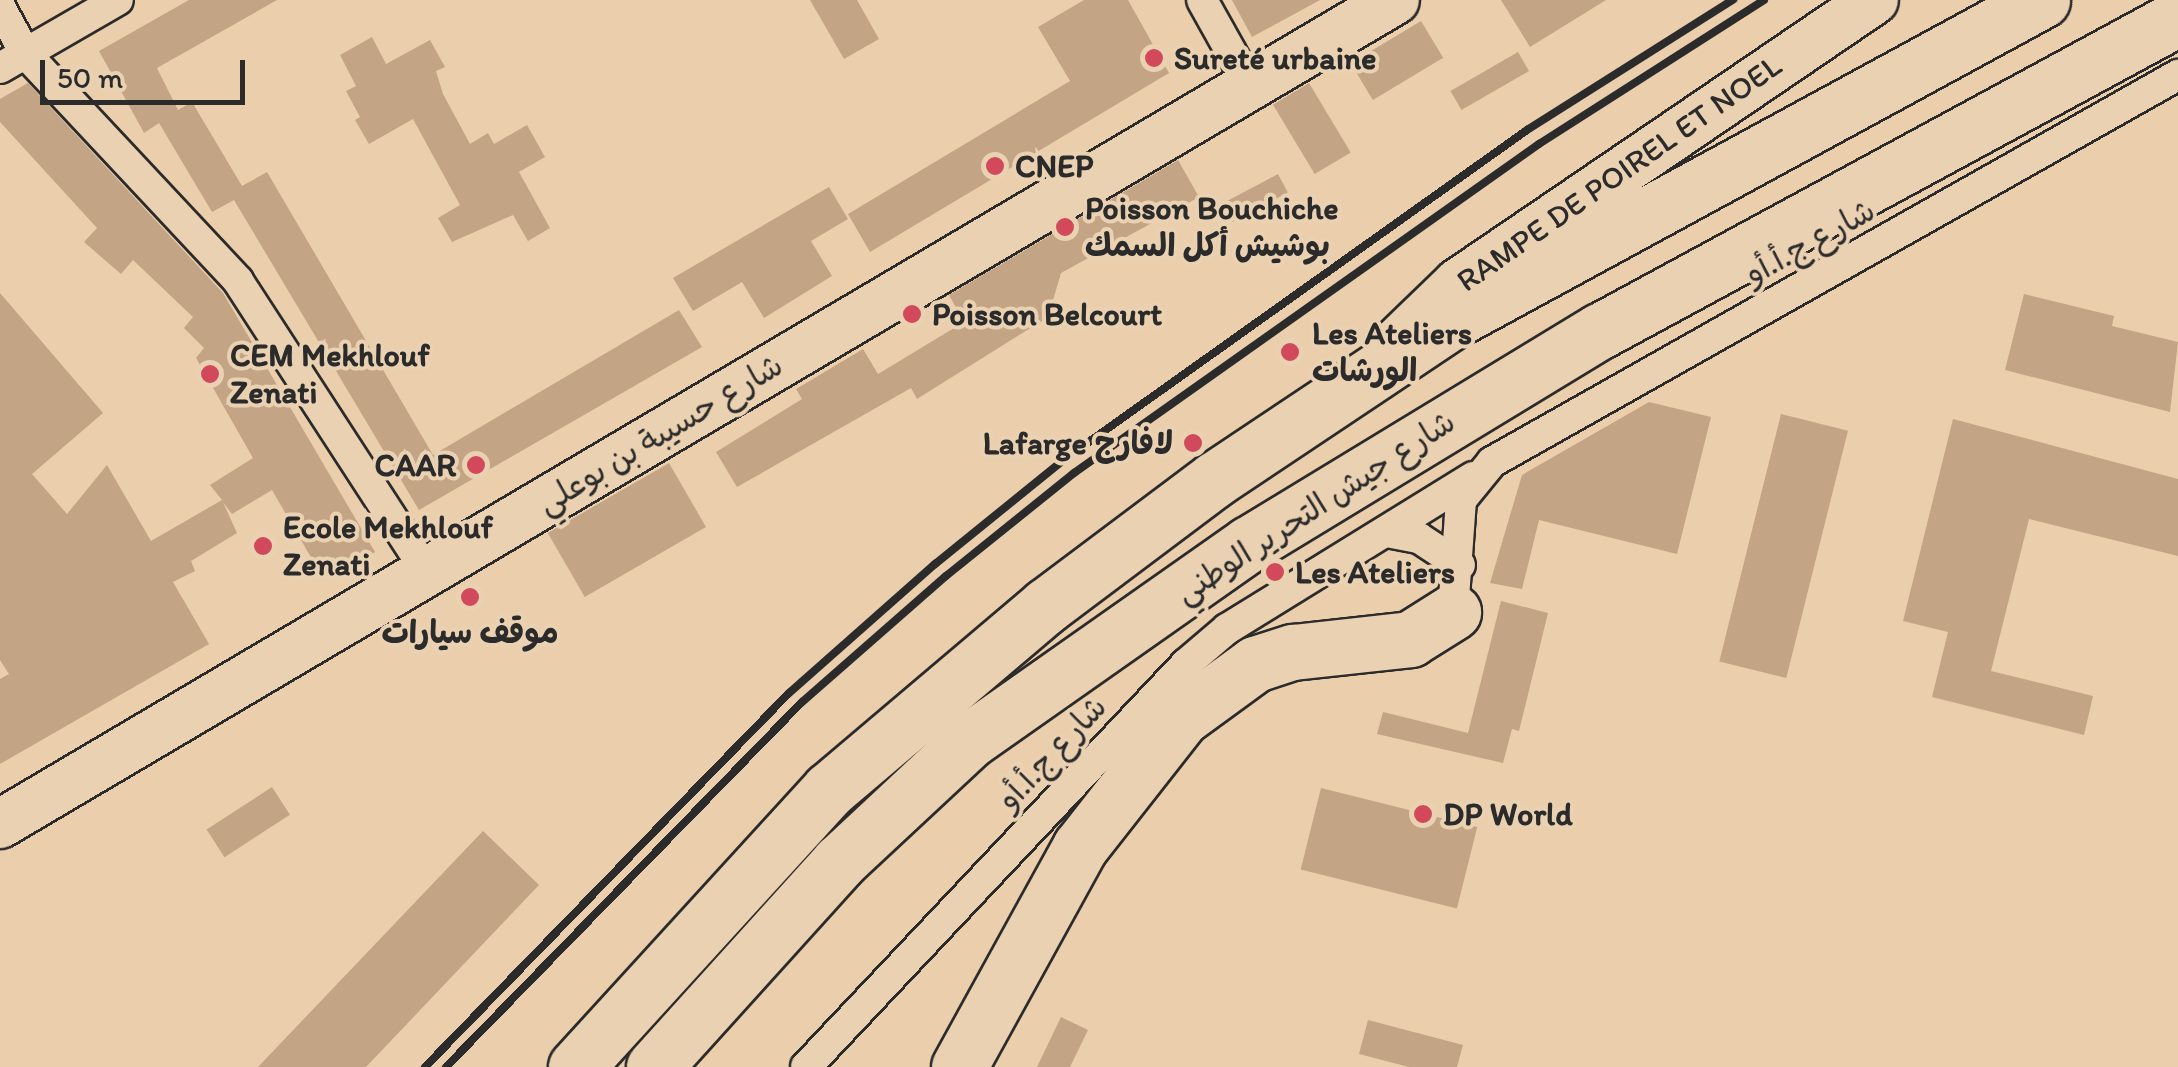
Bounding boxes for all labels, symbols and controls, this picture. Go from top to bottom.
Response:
place label: Sureté urbaine [1174,39,1376,77]
scale bar [45,40,250,102]
street label: RAMPE DE POIREL ET NOEL [1449,46,1789,300]
marker: Sureté urbaine [1143,47,1165,69]
text: 50 m [57,59,123,96]
place label: CNEP [1015,147,1094,185]
marker: CNEP [984,155,1006,177]
place label: Poisson Bouchiche بوشيش أكل السمك [1085,190,1338,265]
street label: شارع ج.أ.أو [1738,191,1882,293]
marker: Poisson Bouchiche بوشيش أكل السمك [1054,216,1076,238]
place label: Poisson Belcourt [932,295,1162,333]
marker: Poisson Belcourt [901,303,923,325]
place label: Les Ateliers الورشات [1312,315,1472,390]
place label: CEM Mekhlouf Zenati [230,337,430,412]
marker: Les Ateliers الورشات [1277,339,1303,365]
street label: شارع حسيبة بن بوعلي [530,346,790,522]
marker: CEM Mekhlouf Zenati [199,363,221,385]
street label: شارع جيش التحرير الوطني [1168,402,1462,612]
place label: Lafarge لافارج [983,424,1173,462]
marker: Lafarge لافارج [1182,432,1204,454]
place label: CAAR [375,446,456,484]
marker: CAAR [465,454,487,476]
place label: Ecole Mekhlouf Zenati [283,509,492,584]
marker: Ecole Mekhlouf Zenati [252,535,274,557]
place label: Les Ateliers [1295,553,1455,591]
marker: Les Ateliers [1264,561,1286,583]
marker: موقف سيارات [459,586,481,608]
place label: موقف سيارات [381,613,559,651]
street label: شارع ج.أ.أو [989,688,1115,818]
place label: DP World [1443,795,1571,833]
marker: DP World [1412,803,1434,825]

